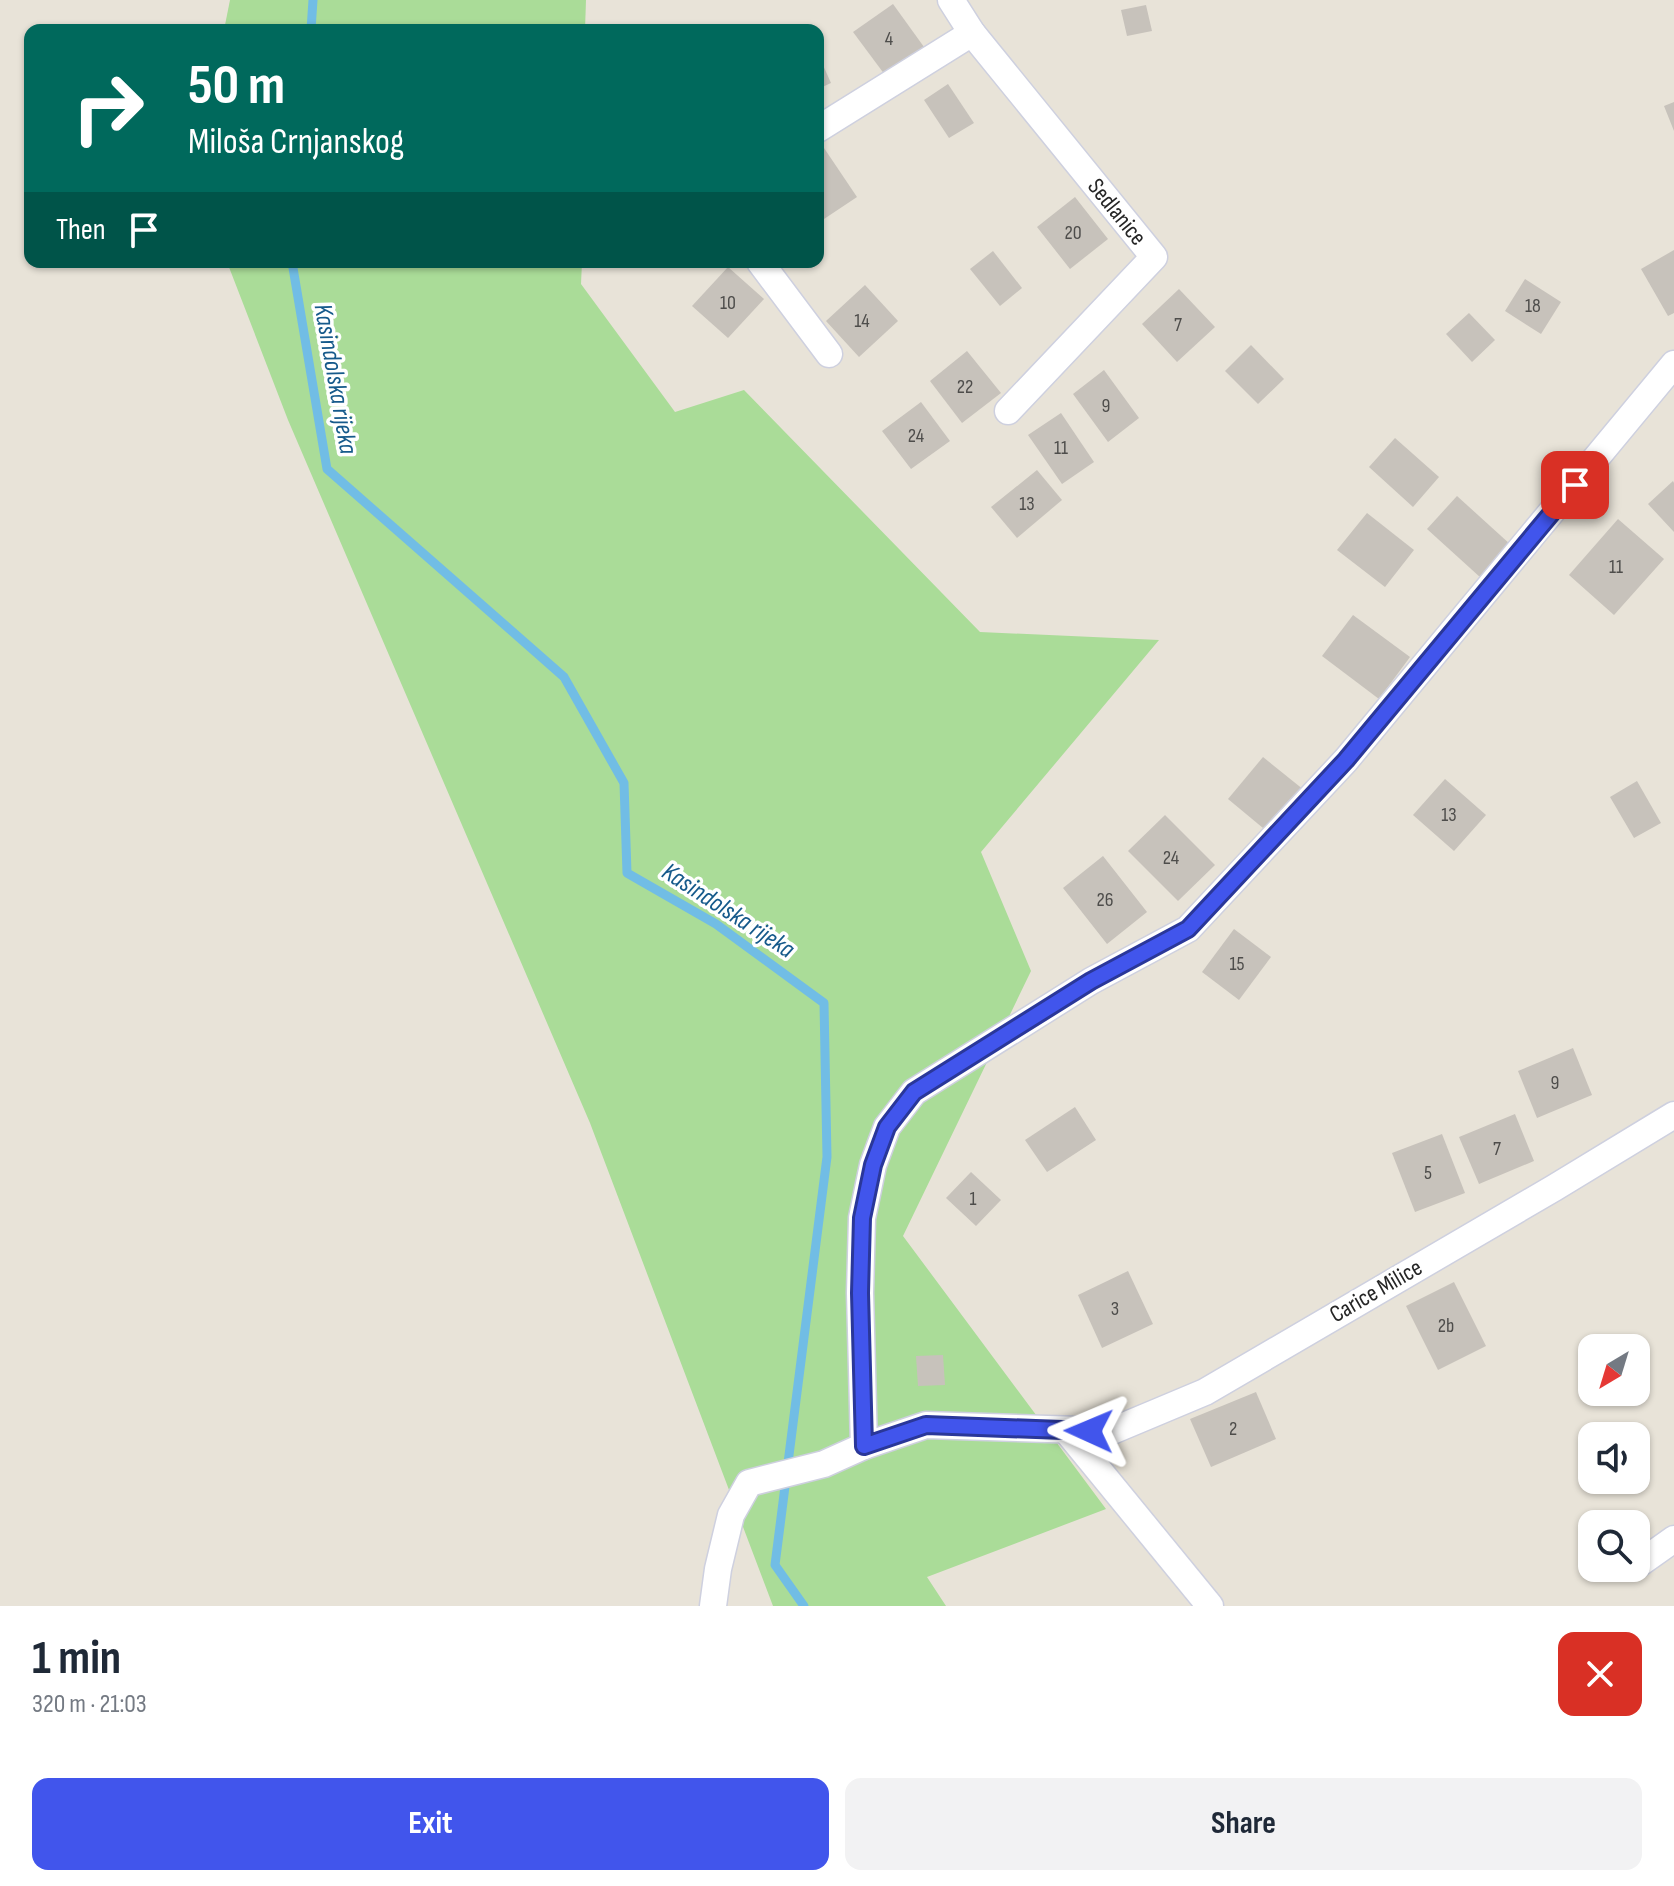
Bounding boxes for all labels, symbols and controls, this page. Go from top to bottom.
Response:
house number: 4 [885,27,893,51]
text: 50 m [188,53,285,120]
icon: right [56,56,160,160]
text: Miloša Crnjanskog [188,121,404,164]
street label: Sedlanice [1081,173,1153,251]
icon: arrive [122,208,166,252]
text: Then [56,212,106,248]
house number: 20 [1064,221,1082,245]
house number: 10 [720,291,736,315]
house number: 18 [1525,294,1541,318]
water label: Kasindolska rijeka [307,302,364,457]
house number: 14 [854,309,870,333]
house number: 7 [1174,313,1182,337]
house number: 22 [957,375,973,399]
house number: 9 [1102,394,1110,418]
house number: 24 [908,424,924,448]
house number: 11 [1054,436,1068,460]
pin [1541,451,1609,519]
icon: arrive [1553,463,1597,507]
house number: 13 [1019,492,1035,516]
house number: 11 [1609,555,1623,579]
house number: 13 [1441,803,1457,827]
house number: 24 [1163,846,1179,870]
water label: Kasindolska rijeka [656,857,800,966]
house number: 26 [1097,888,1114,912]
house number: 15 [1229,952,1245,976]
house number: 9 [1551,1071,1559,1095]
house number: 7 [1493,1137,1501,1161]
house number: 5 [1424,1161,1432,1185]
house number: 1 [970,1187,977,1211]
street label: Carice Milice [1325,1253,1427,1329]
house number: 3 [1111,1297,1119,1321]
house number: 2b [1438,1314,1454,1338]
north arrow [1578,1334,1650,1406]
map controls [1578,1334,1650,1582]
position arrow [1047,1389,1131,1473]
house number: 2 [1229,1417,1237,1441]
button: sound [1578,1422,1650,1494]
button: search [1578,1510,1650,1582]
text: 1 min [32,1630,121,1687]
button: close [1558,1632,1642,1716]
text: 320 m · 21:03 [32,1689,147,1720]
button: Exit [32,1778,829,1870]
button: Share [845,1778,1642,1870]

